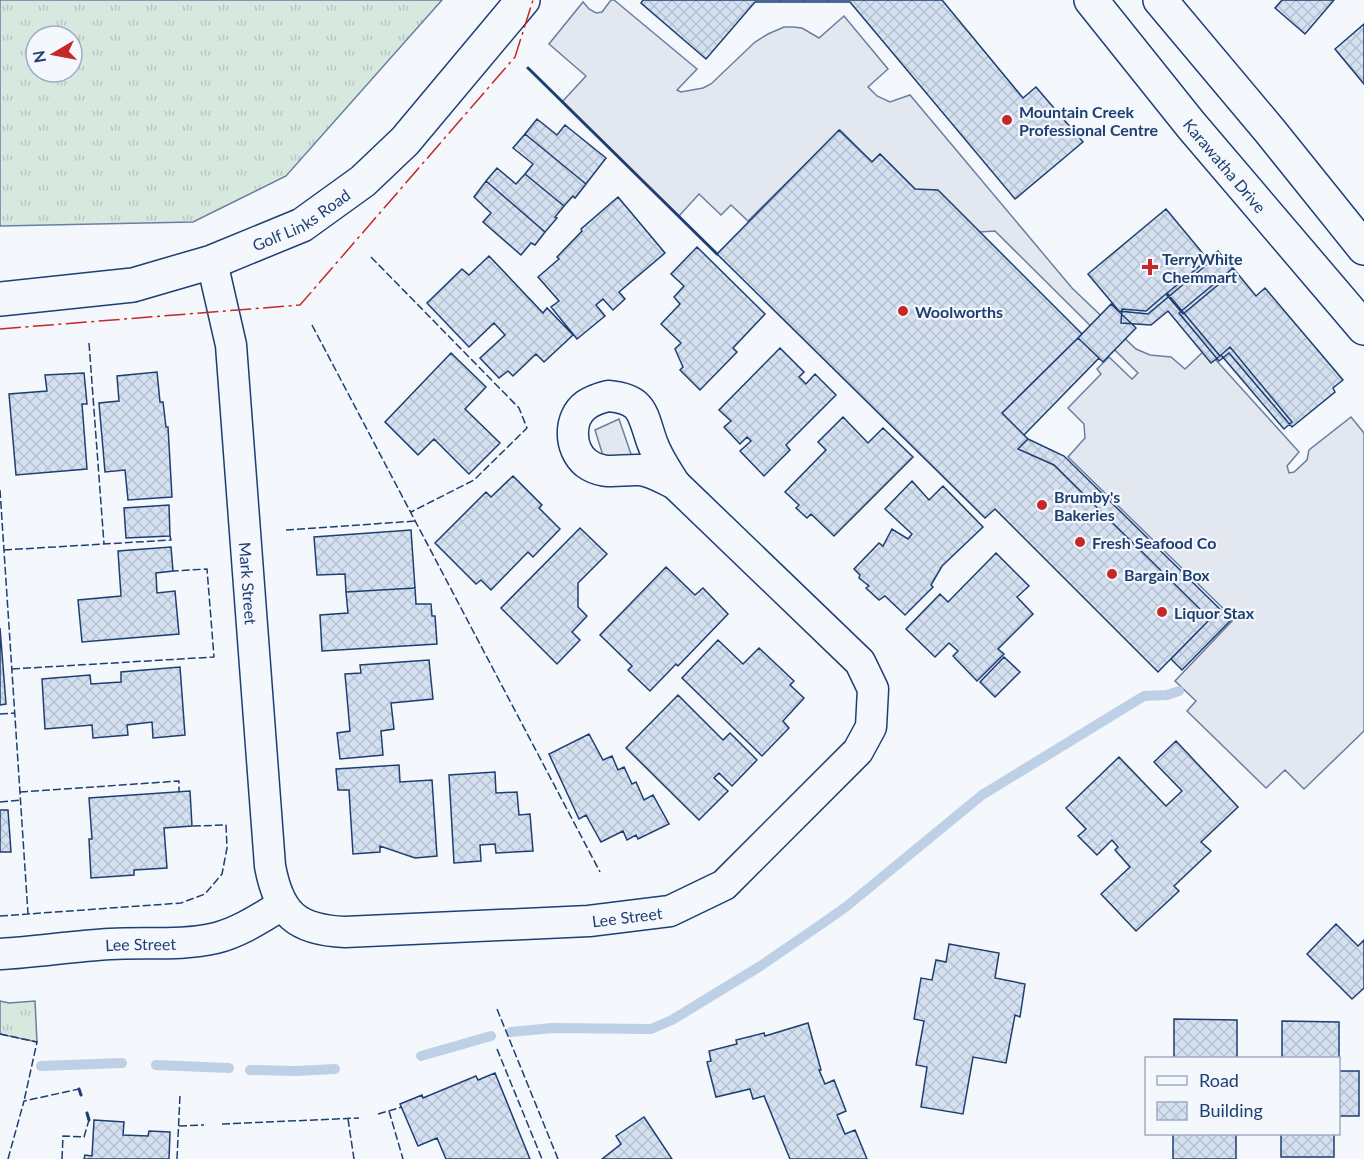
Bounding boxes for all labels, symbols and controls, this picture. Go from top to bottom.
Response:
north arrow [24,24,84,84]
text: N [28,49,49,64]
place label: Mountain Creek Professional Centre [1019,102,1158,139]
marker: Mountain Creek Professional Centre [1000,113,1014,127]
street label: Karawatha Drive [1180,115,1271,216]
street label: Golf Links Road [249,184,353,254]
place label: TerryWhite Chemmart [1162,249,1243,286]
marker: TerryWhite Chemmart [1143,260,1157,274]
place label: Woolworths [915,302,1003,321]
marker: Woolworths [896,304,910,318]
place label: Brumby's Bakeries [1054,487,1120,524]
marker: Brumby's Bakeries [1035,498,1049,512]
place label: Fresh Seafood Co [1092,533,1216,552]
marker: Fresh Seafood Co [1073,535,1087,549]
street label: Mark Street [236,541,261,625]
place label: Bargain Box [1124,565,1210,584]
marker: Bargain Box [1105,567,1119,581]
place label: Liquor Stax [1174,603,1255,622]
marker: Liquor Stax [1155,605,1169,619]
street label: Lee Street [591,903,664,930]
street label: Lee Street [105,933,177,954]
legend [1145,1057,1340,1135]
text: Road [1199,1069,1239,1091]
text: Building [1199,1099,1263,1121]

